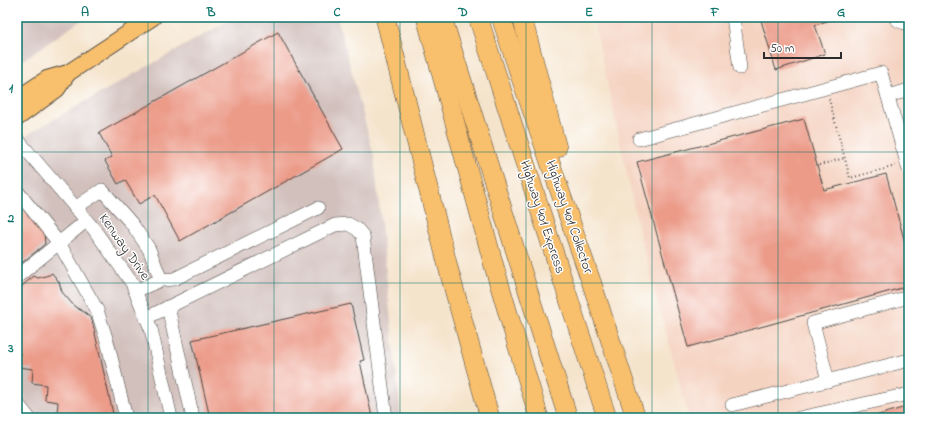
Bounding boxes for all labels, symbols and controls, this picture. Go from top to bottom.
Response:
text: A [81,3,89,22]
text: B [206,3,216,22]
text: C [333,3,341,22]
text: D [457,3,468,22]
text: E [585,3,593,22]
text: F [710,3,720,22]
text: G [837,3,845,22]
scale bar [764,34,841,60]
text: 50 m [770,40,794,58]
text: 1 [9,79,14,98]
street label: Highway 401 Collector [539,157,598,278]
street label: Highway 401 Express [513,158,570,277]
text: 2 [7,209,15,228]
street label: Kenway Drive [92,209,155,286]
text: 3 [7,339,14,358]

